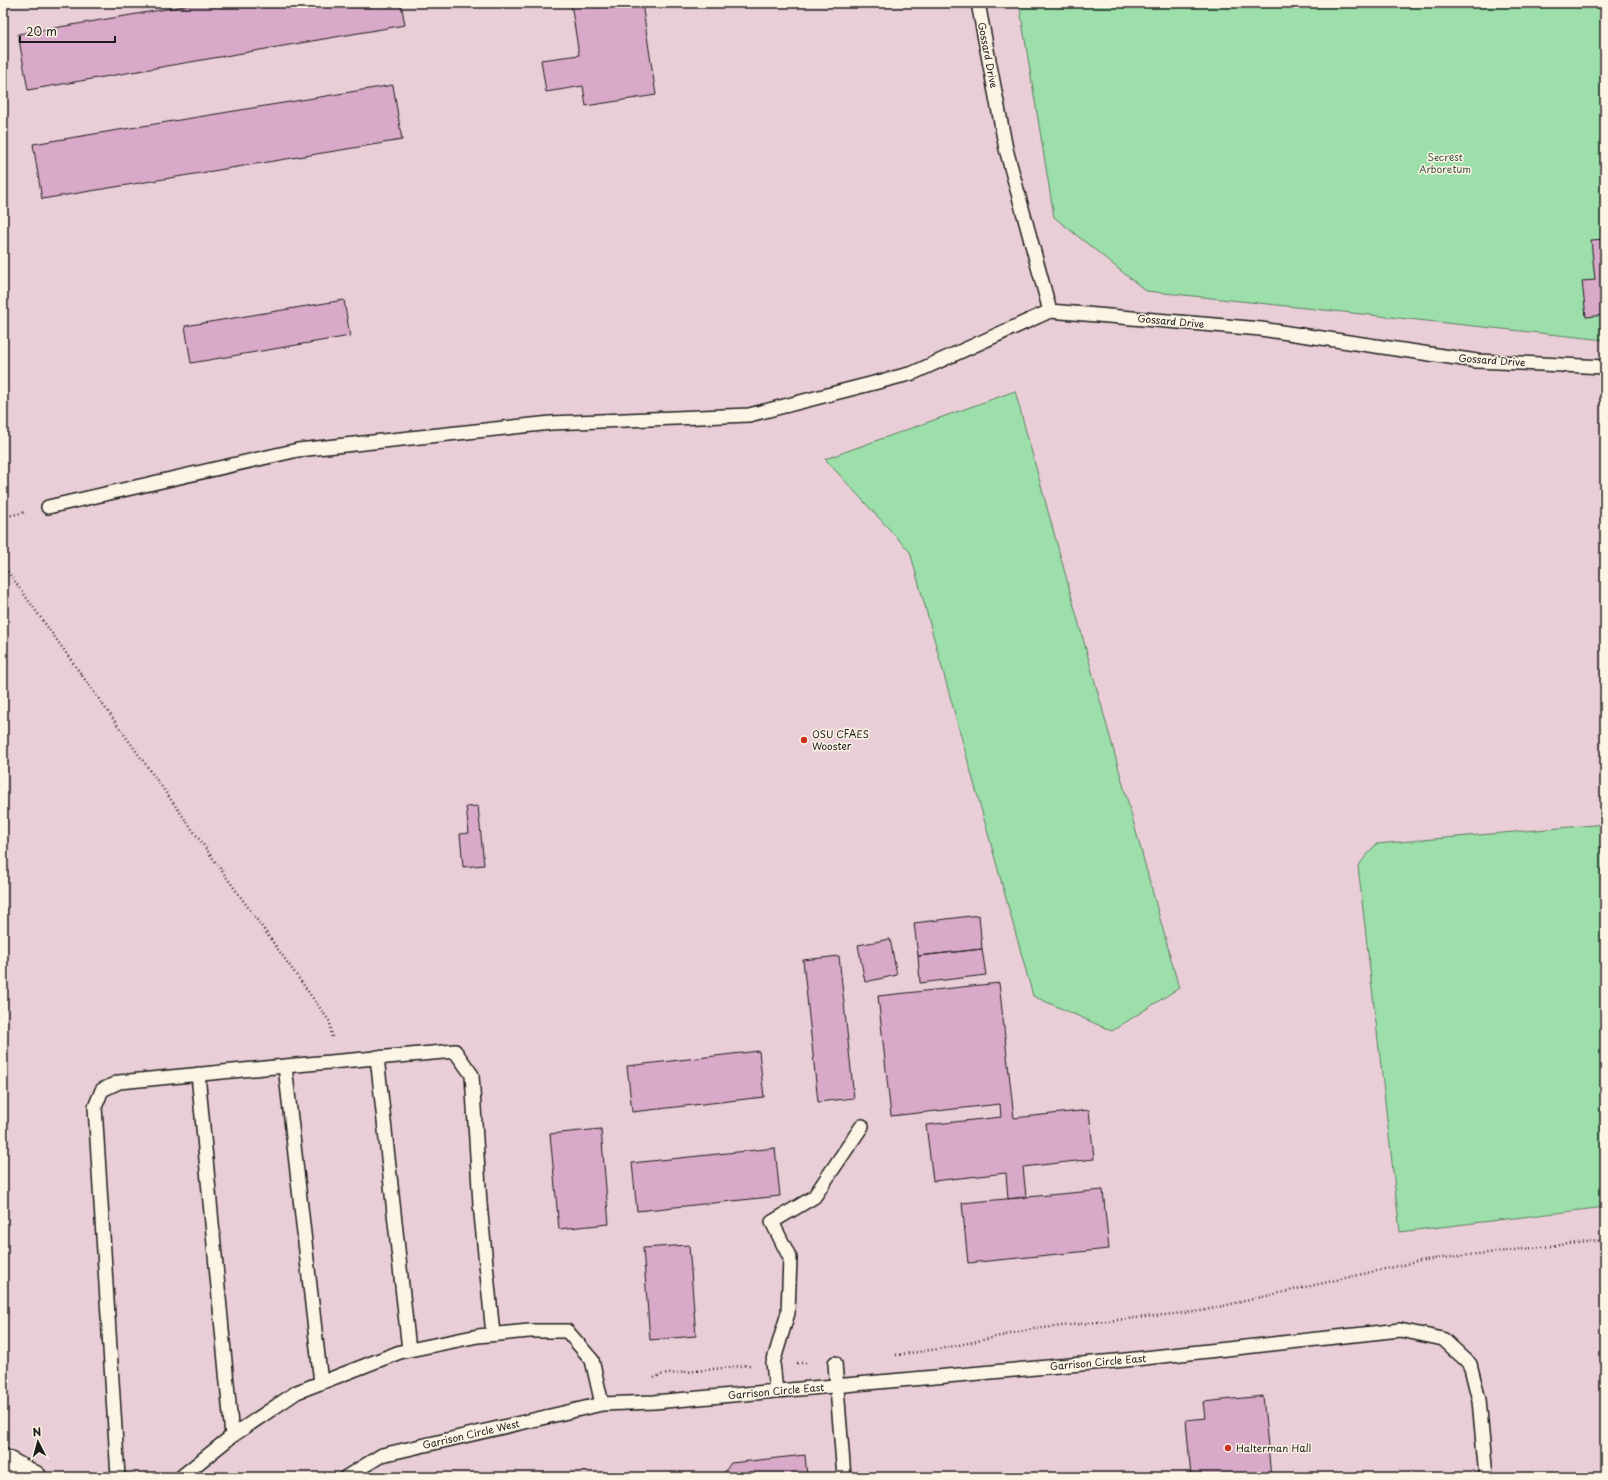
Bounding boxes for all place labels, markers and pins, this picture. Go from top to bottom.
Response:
place label: OSU CFAES Wooster [812,726,869,753]
marker: OSU CFAES Wooster [799,735,809,745]
place label: Halterman Hall [1236,1440,1312,1455]
marker: Halterman Hall [1223,1443,1233,1453]

